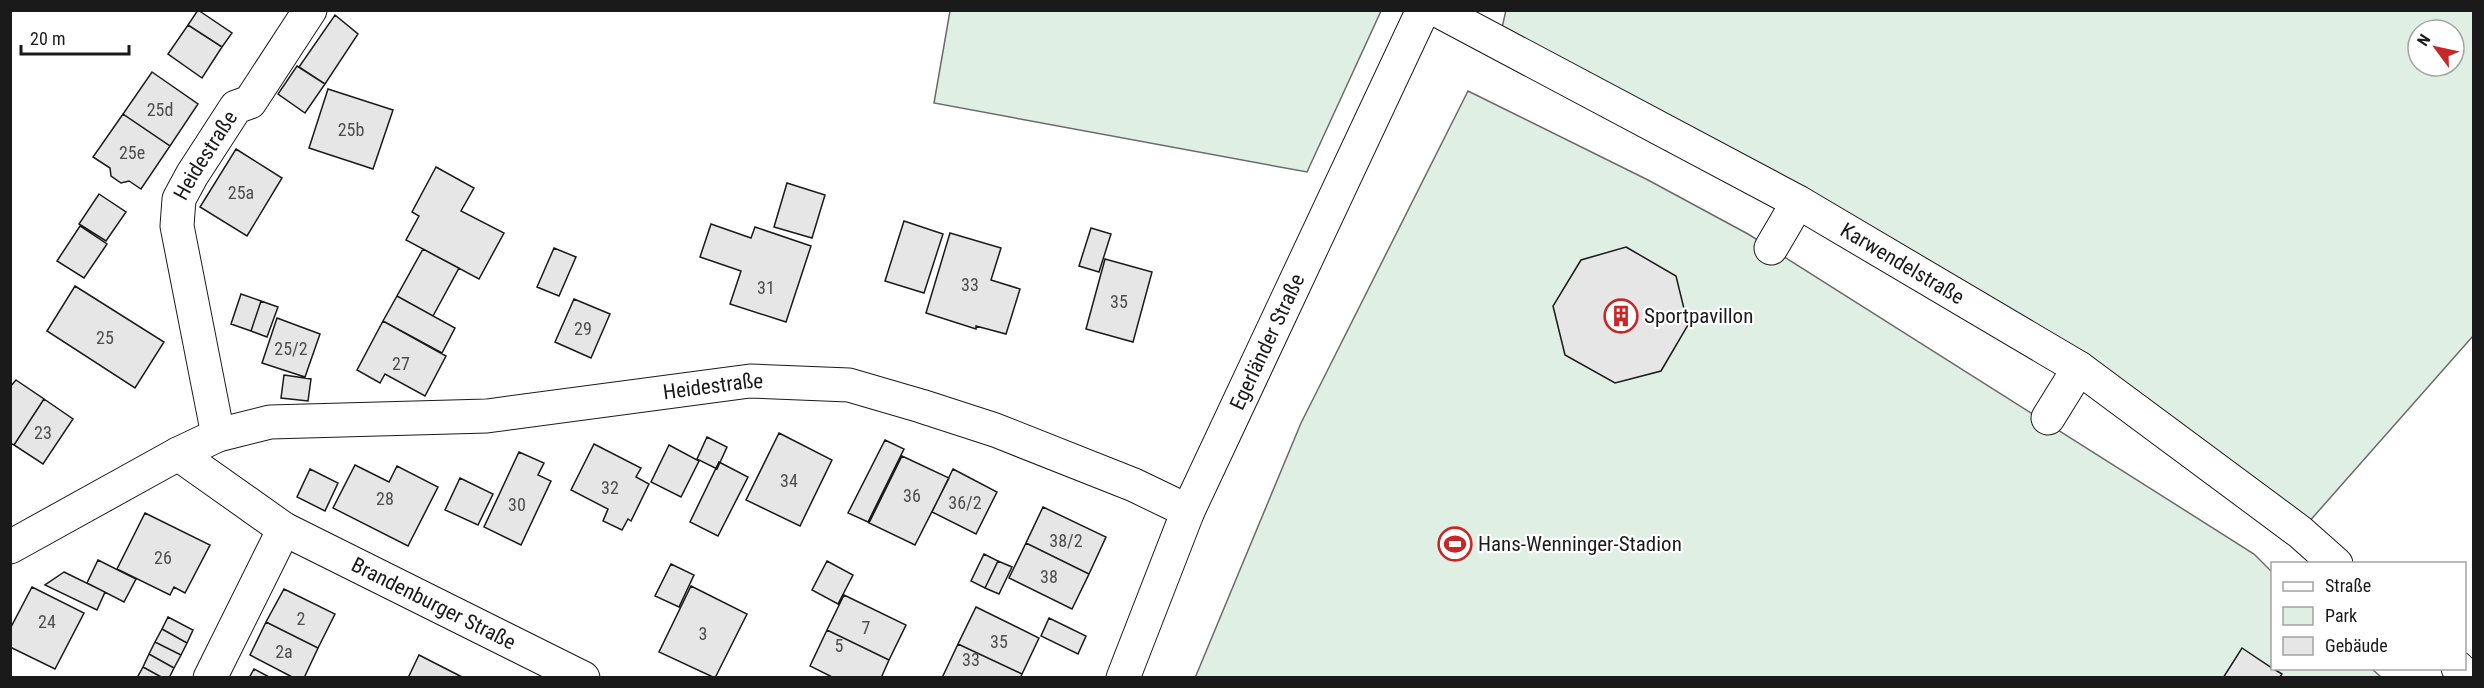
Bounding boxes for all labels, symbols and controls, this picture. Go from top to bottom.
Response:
scale bar [21,18,129,56]
north arrow [2406,18,2466,78]
text: 20 m [30,28,65,49]
text: N [2413,31,2434,49]
house number: 25d [147,99,173,120]
street label: Heidestraße [169,106,242,204]
house number: 25b [338,119,364,140]
house number: 25e [119,142,145,163]
house number: 25a [228,182,254,203]
street label: Karwendelstraße [1836,218,1969,310]
street label: Egerländer Straße [1225,270,1310,414]
house number: 33 [961,274,979,295]
house number: 31 [757,277,775,298]
house number: 35 [1110,291,1128,312]
building icon: Sportpavillon [1603,298,1639,334]
place label: Sportpavillon [1644,304,1753,328]
house number: 29 [574,318,592,339]
house number: 25 [96,327,114,348]
house number: 25/2 [274,338,308,359]
house number: 27 [392,353,410,374]
street label: Heidestraße [662,369,764,404]
house number: 23 [34,422,52,443]
house number: 34 [780,470,798,491]
house number: 32 [601,477,619,498]
house number: 36 [903,485,921,506]
house number: 28 [376,488,394,509]
house number: 36/2 [948,492,982,513]
house number: 30 [508,494,526,515]
sports icon: Hans-Wenninger-Stadion [1437,526,1473,562]
house number: 38/2 [1049,530,1083,551]
place label: Hans-Wenninger-Stadion [1478,532,1682,556]
house number: 26 [154,547,172,568]
street label: Brandenburger Straße [348,553,520,655]
legend [2271,562,2466,670]
house number: 38 [1040,566,1058,587]
text: Straße [2325,575,2371,596]
text: Park [2325,605,2357,626]
house number: 2 [297,608,306,629]
house number: 24 [38,611,56,632]
house number: 7 [862,617,871,638]
house number: 3 [699,623,707,644]
house number: 35 [990,631,1008,652]
house number: 5 [835,635,844,656]
text: Gebäude [2325,635,2388,656]
house number: 2a [275,641,293,662]
house number: 33 [962,649,980,670]

